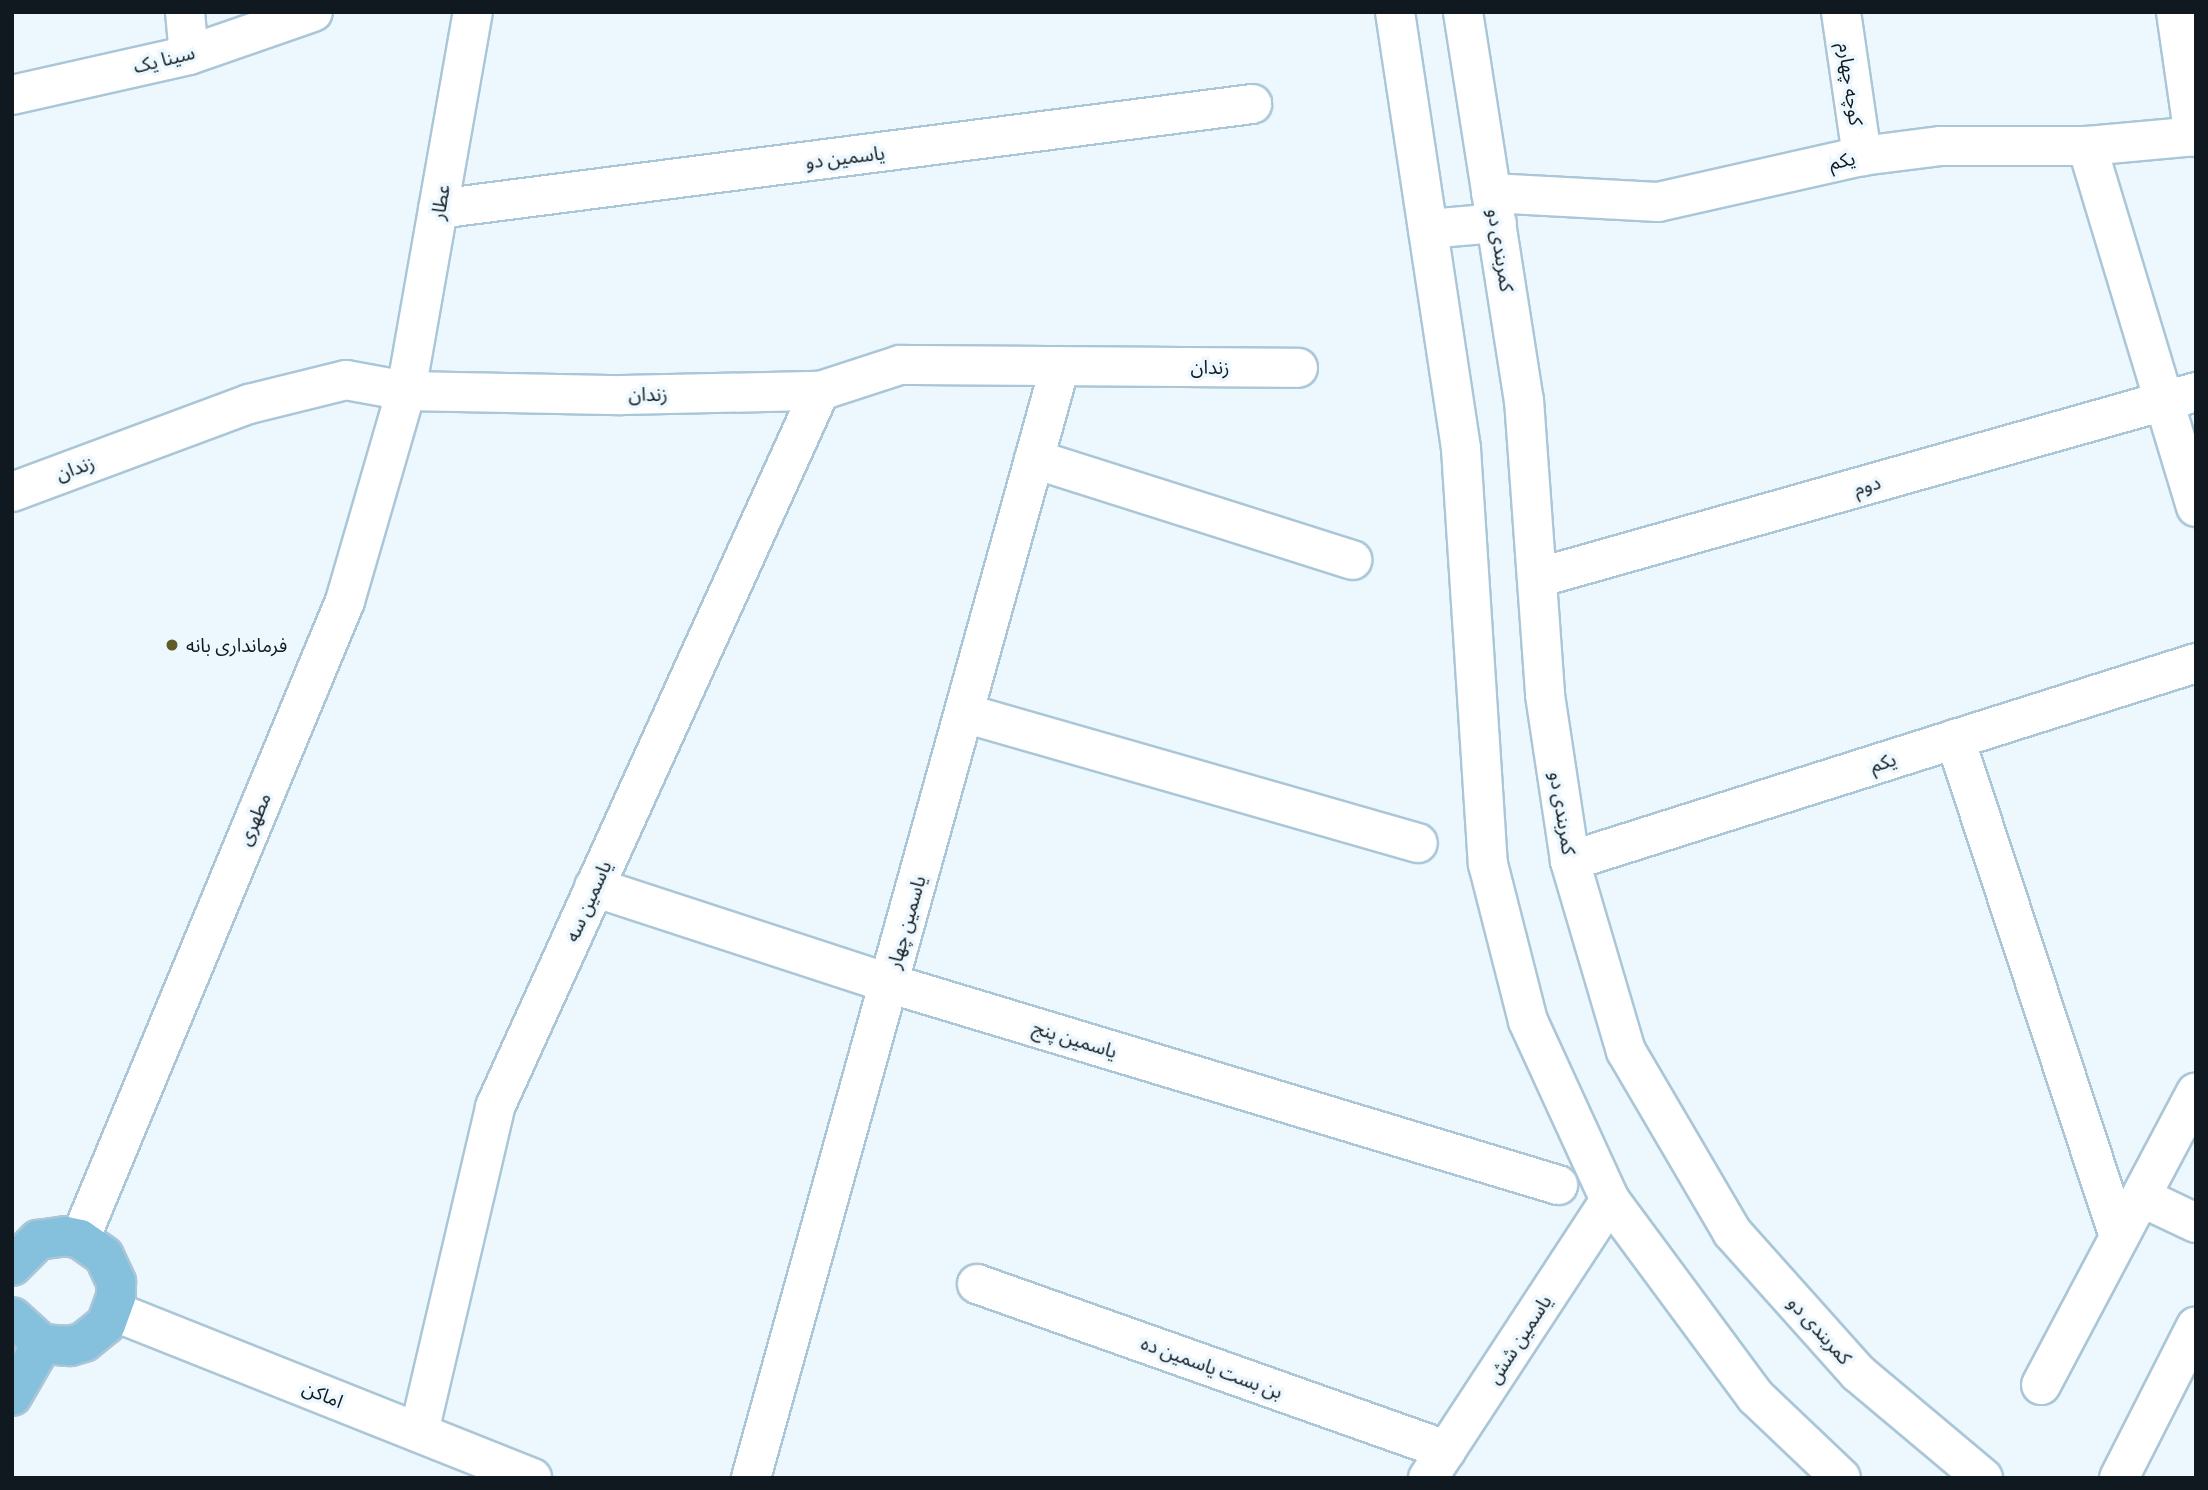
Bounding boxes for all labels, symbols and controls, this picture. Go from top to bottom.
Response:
street label: سینا یک [131,40,197,78]
street label: کوچه چهارم [1834,41,1868,127]
street label: یاسمین دو [804,141,886,173]
street label: یکم [1827,146,1857,174]
street label: عطار [426,183,454,221]
street label: کمربندی دو [1483,207,1519,293]
street label: زندان [1190,356,1230,378]
street label: زندان [628,382,668,406]
street label: زندان [53,451,97,485]
street label: دوم [1851,470,1883,500]
place label: فرمانداری بانه [186,634,287,656]
marker: فرمانداری بانه [164,637,180,653]
street label: یکم [1867,747,1899,777]
street label: کمربندی دو [1545,770,1581,856]
street label: مطهری [233,789,275,849]
street label: یاسمین سه [560,857,616,945]
street label: یاسمین چهار [882,873,930,971]
street label: یاسمین پنج [1030,1015,1120,1063]
street label: یاسمین شش [1482,1290,1556,1388]
street label: کمربندی دو [1784,1291,1856,1369]
street label: بن بست یاسمین ده [1138,1331,1286,1403]
street label: اماکن [299,1376,347,1412]

